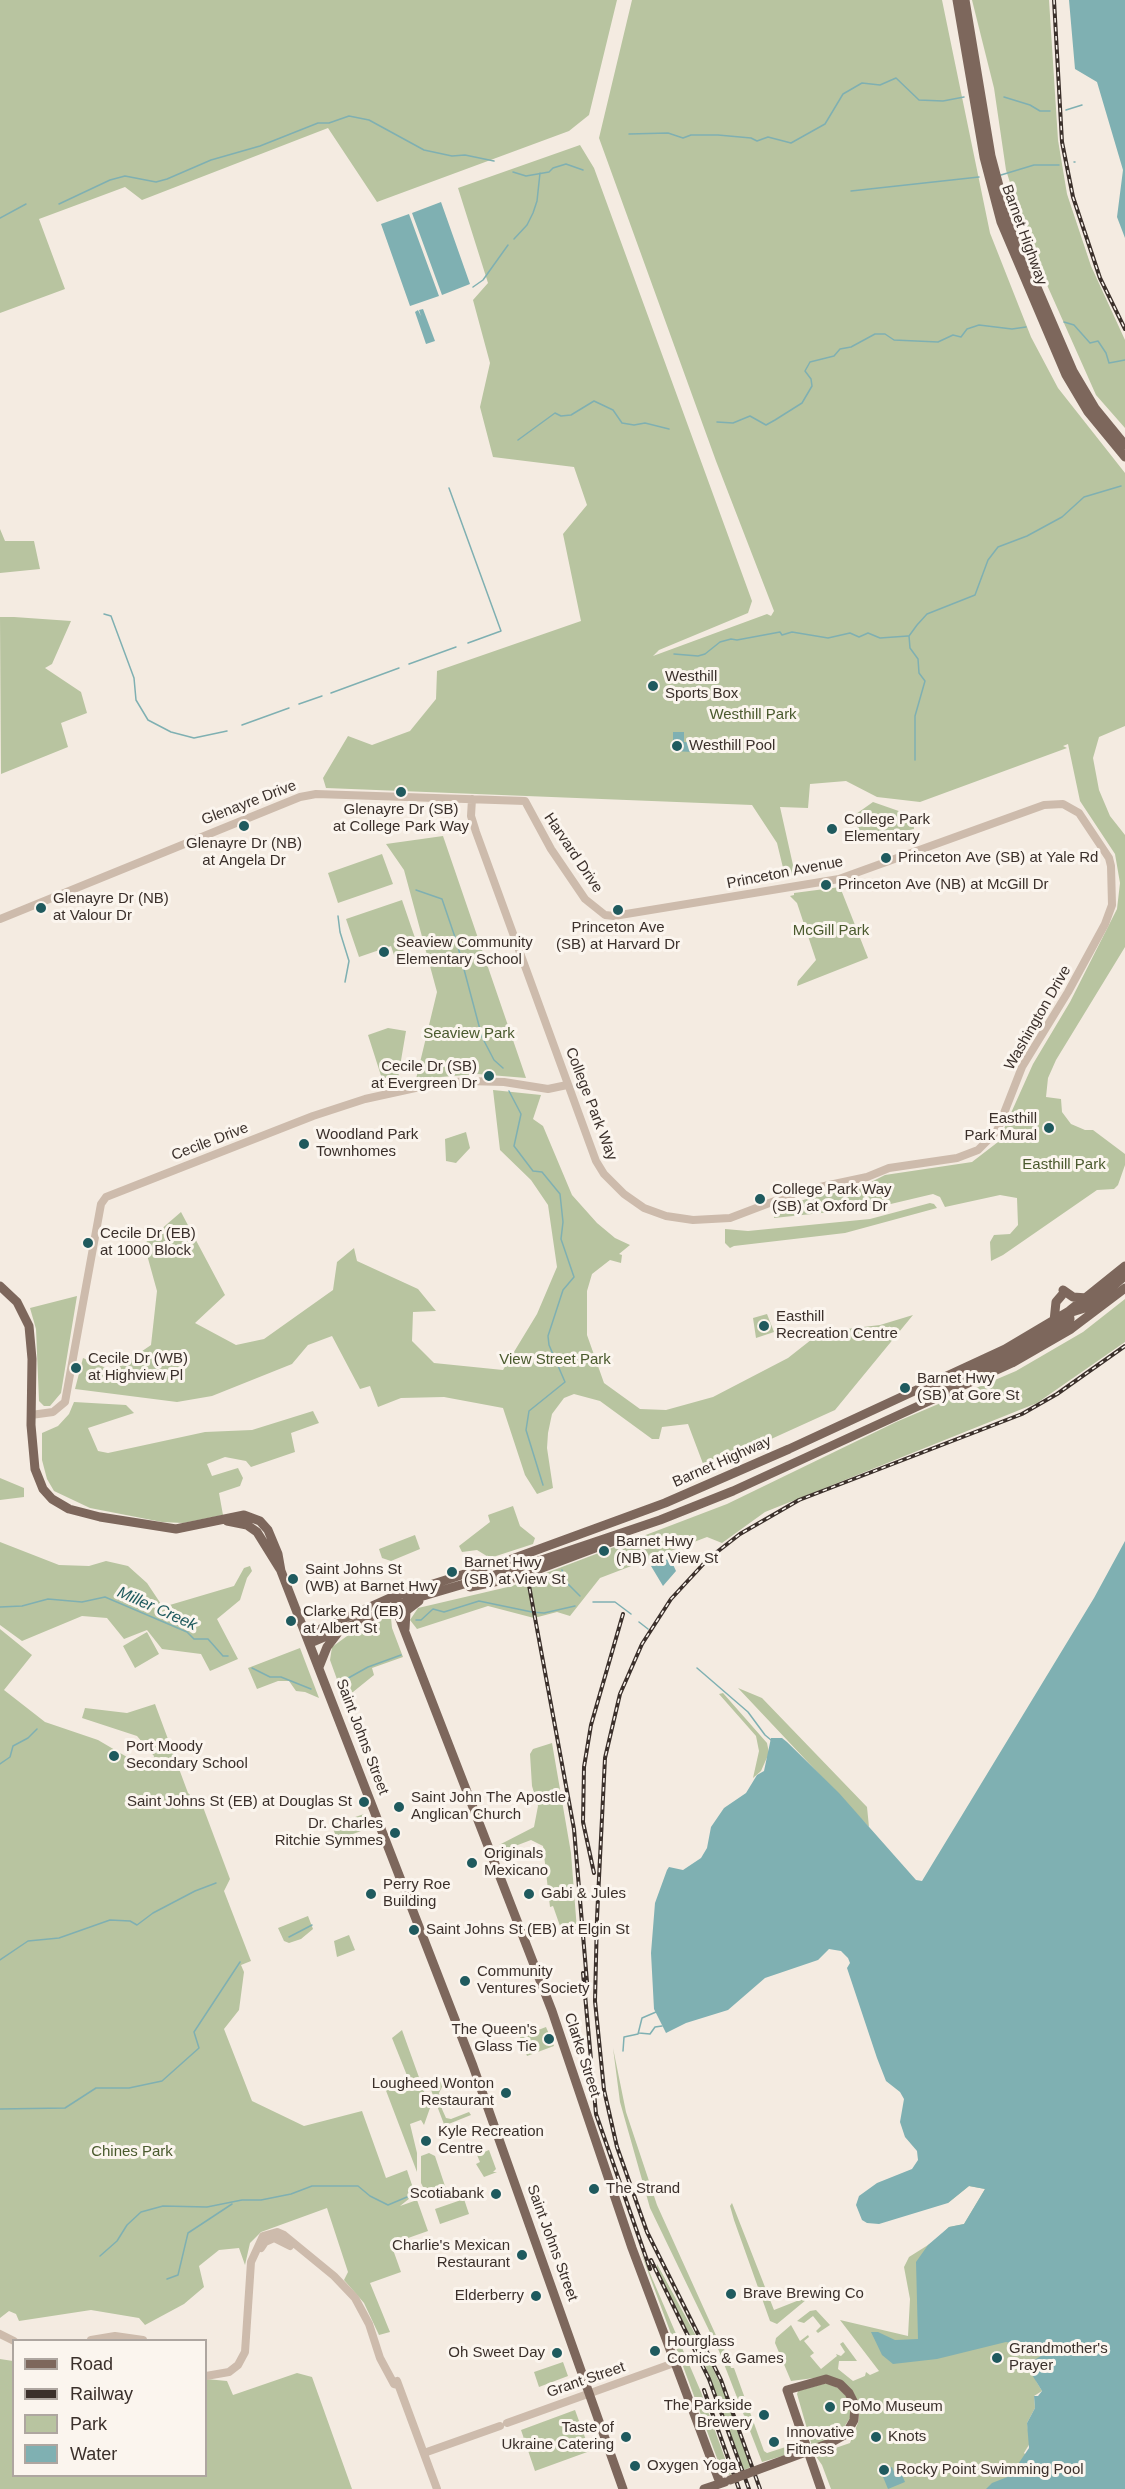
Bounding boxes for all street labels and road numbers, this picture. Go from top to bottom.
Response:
street label: Barnet Highway [997,182,1051,288]
street label: Glenayre Drive [199,777,299,829]
street label: Harvard Drive [540,810,606,896]
street label: Princeton Avenue [725,853,845,893]
street label: Washington Drive [1001,962,1075,1074]
street label: College Park Way [561,1045,621,1163]
street label: Cecile Drive [169,1119,251,1165]
street label: Barnet Highway [670,1432,774,1492]
street label: Saint Johns Street [332,1677,392,1797]
street label: Clarke Street [560,2011,604,2099]
street label: Saint Johns Street [523,2182,581,2304]
street label: Grant Street [544,2358,628,2402]

